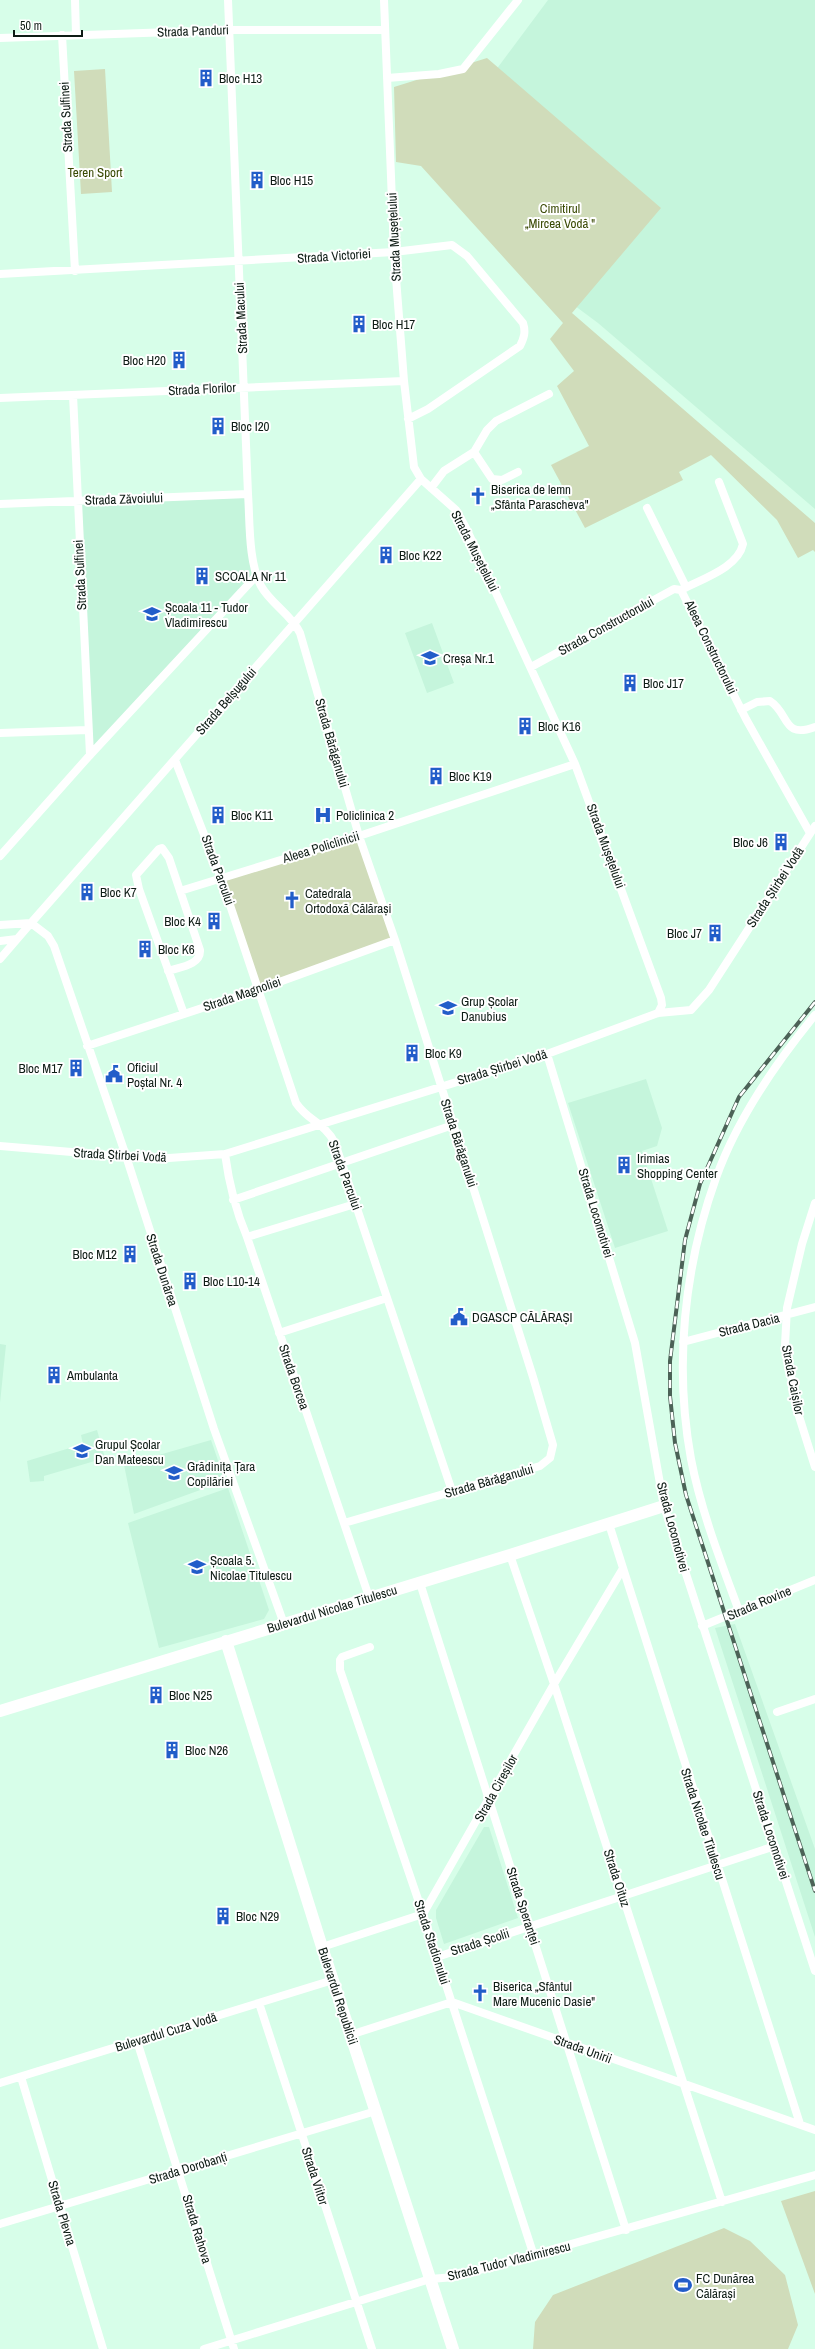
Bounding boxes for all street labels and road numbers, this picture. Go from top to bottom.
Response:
street label: Strada Panduri [157,21,229,41]
street label: Strada Sulfinei [56,81,76,153]
street label: Strada Mușețelului [383,192,405,282]
street label: Strada Victoriei [297,245,371,267]
street label: Strada Macului [231,282,251,354]
street label: Strada Florilor [168,379,237,399]
street label: Strada Zăvoiului [85,489,163,509]
street label: Strada Mușețelului [447,508,503,594]
street label: Strada Sulfinei [70,539,90,611]
street label: Strada Constructorului [555,593,657,659]
street label: Aleea Constructorului [680,596,741,697]
street label: Strada Belșugului [192,664,260,738]
street label: Strada Bărăganului [311,697,353,790]
street label: Strada Mușețelului [583,801,629,891]
street label: Aleea Policlinicii [280,827,361,867]
street label: Strada Parcului [197,833,239,907]
street label: Strada Știrbei Vodă [743,843,808,931]
street label: Strada Magnoliei [201,973,283,1015]
street label: Strada Știrbei Vodă [455,1045,549,1089]
street label: Strada Bărăganului [437,1097,481,1189]
street label: Strada Parcului [324,1138,366,1212]
street label: Strada Știrbei Vodă [73,1144,167,1166]
street label: Strada Locomotivei [574,1166,618,1260]
street label: Strada Dunărea [142,1232,182,1308]
street label: Strada Dacia [717,1309,781,1341]
street label: Strada Borcea [275,1342,313,1412]
street label: Strada Caișilor [778,1343,808,1417]
street label: Strada Bărăganului [443,1460,536,1502]
street label: Strada Locomotivei [653,1480,693,1574]
street label: Bulevardul Nicolae Titulescu [265,1581,399,1637]
street label: Strada Rovine [724,1582,794,1624]
street label: Strada Cireșilor [470,1751,522,1825]
street label: Strada Nicolae Titulescu [677,1766,729,1882]
street label: Strada Locomotivei [749,1788,793,1882]
street label: Strada Oituz [600,1847,634,1909]
street label: Strada Speranței [502,1865,544,1947]
street label: Strada Stadionului [410,1897,454,1987]
street label: Strada Școlii [448,1924,512,1960]
street label: Bulevardul Republicii [314,1945,362,2047]
street label: Bulevardul Cuza Vodă [113,2008,219,2056]
street label: Strada Unirii [552,2031,614,2067]
street label: Strada Viitor [298,2145,332,2207]
street label: Strada Dorobanți [147,2148,229,2188]
street label: Strada Plevna [44,2178,80,2248]
street label: Strada Rahova [178,2193,216,2266]
street label: Strada Tudor Vladimirescu [446,2237,572,2285]

